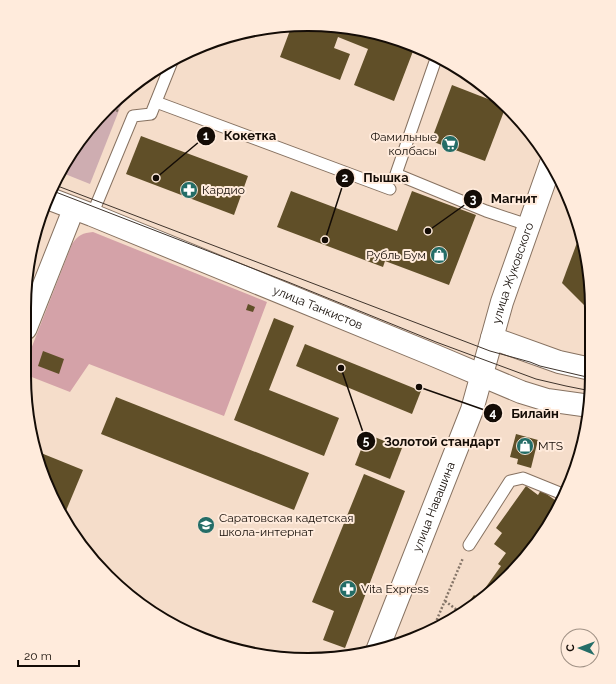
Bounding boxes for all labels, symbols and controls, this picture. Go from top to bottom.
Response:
callout: Кокетка [196,123,284,148]
text: Кокетка [224,128,277,143]
text: 1 [203,129,209,143]
place label: Фамильные колбасы [370,130,437,158]
supermarket icon: Фамильные колбасы [440,134,460,154]
callout: Пышка [335,165,416,190]
text: Пышка [363,170,409,185]
text: 2 [342,171,349,185]
pharmacy icon: Кардио [179,180,199,200]
place label: Кардио [202,183,245,197]
callout: Магнит [463,186,545,211]
text: Магнит [491,191,538,206]
text: 3 [470,192,477,206]
street label: улица Жуковского [489,221,537,325]
shop icon: Рубль Бум [429,245,449,265]
place label: Рубль Бум [366,248,426,262]
street label: улица Танкистов [271,283,365,332]
callout: Билайн [483,401,567,426]
text: 4 [490,406,497,420]
text: Билайн [511,406,559,421]
callout: Золотой стандарт [356,429,508,454]
text: 5 [363,434,370,448]
text: Золотой стандарт [384,434,501,449]
shop icon: MTS [515,436,535,456]
place label: MTS [538,439,563,453]
street label: улица Навашина [410,460,458,554]
place label: Саратовская кадетская школа-интернат [219,511,354,539]
school or university icon: Саратовская кадетская школа-интернат [196,515,216,535]
pharmacy icon: Vita Express [338,579,358,599]
place label: Vita Express [361,582,429,596]
north arrow [560,628,600,668]
scale bar [18,642,79,668]
text: С [564,643,577,652]
text: 20 m [24,649,52,663]

